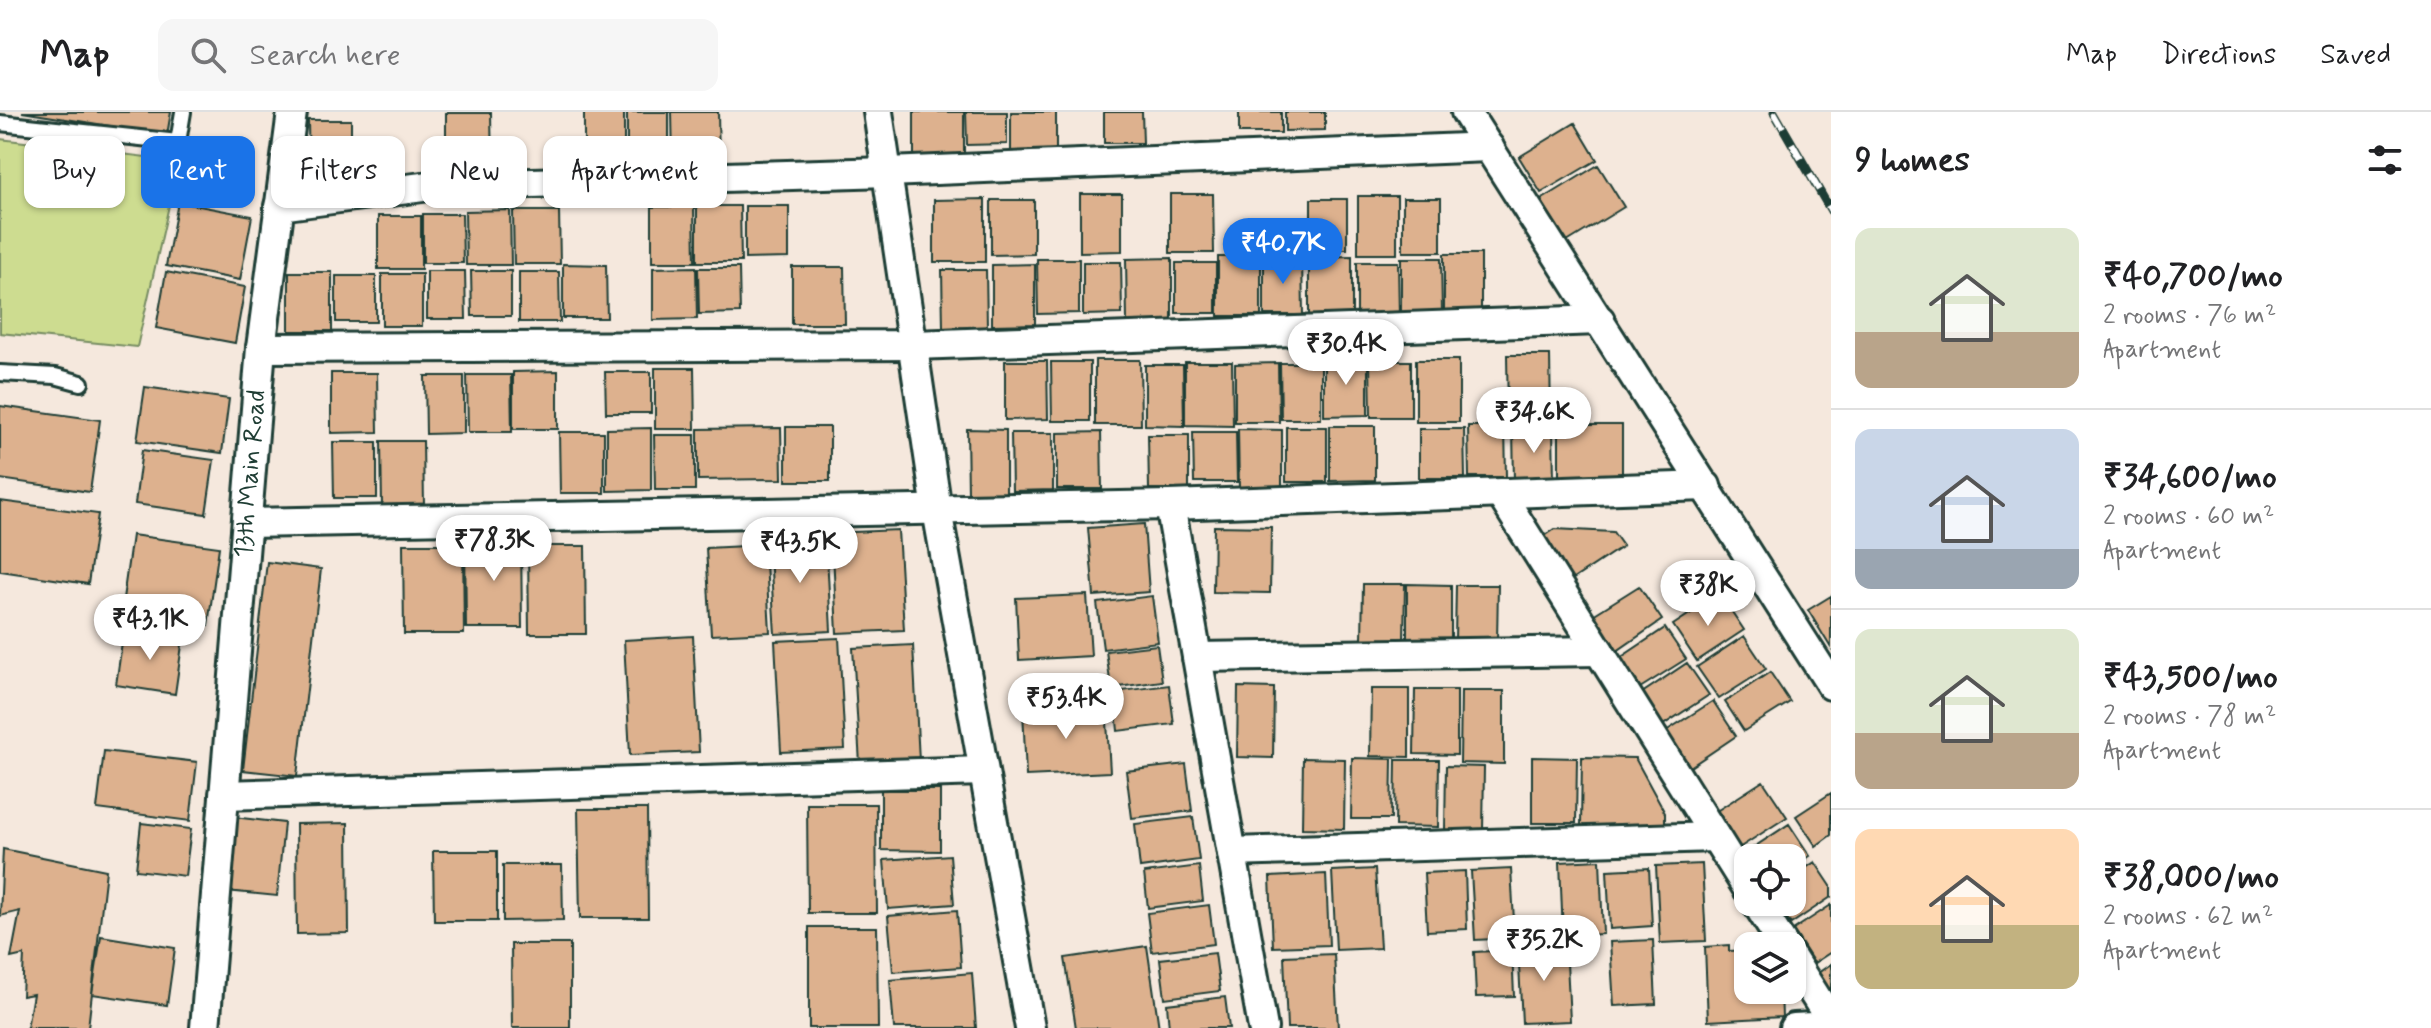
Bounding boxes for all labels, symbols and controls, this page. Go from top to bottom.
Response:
search box [158,19,718,91]
text: Map [40,31,110,80]
icon: search [186,33,230,77]
text: Search here [250,36,401,75]
text: Map [2066,37,2117,74]
text: Directions [2161,37,2276,74]
text: Saved [2320,37,2391,74]
chip: Buy [24,136,125,208]
chip: Rent [141,136,255,208]
chip: Filters [271,136,405,208]
chip: New [421,136,527,208]
chip: Apartment [543,136,727,208]
text: 9 homes [1855,138,1970,183]
icon: filters [2363,138,2407,182]
pin: ₹40.7K [1218,218,1348,286]
text: ₹40.7K [1241,227,1325,261]
text: ₹40,700/mo [2103,254,2283,299]
icon: home [1919,260,2015,356]
text: 2 rooms · 76 m² [2103,299,2276,333]
pin: ₹30.4K [1281,319,1411,387]
text: ₹30.4K [1306,328,1386,362]
text: Apartment [2103,333,2221,367]
pin: ₹34.6K [1469,387,1599,455]
street label: 13th Main Road [227,388,275,559]
text: ₹34.6K [1494,396,1574,430]
text: ₹34,600/mo [2103,455,2277,500]
icon: home [1919,461,2015,557]
text: 2 rooms · 60 m² [2103,500,2274,534]
pin: ₹78.3K [429,515,559,583]
pin: ₹43.5K [735,517,865,585]
text: ₹78.3K [454,524,534,558]
text: ₹43.5K [760,526,840,560]
text: Apartment [2103,534,2221,568]
pin: ₹38K [1661,560,1755,628]
text: ₹38K [1678,569,1738,603]
pin: ₹43.1K [85,594,215,662]
text: ₹43.1K [112,603,188,637]
text: ₹43,500/mo [2103,655,2278,700]
icon: home [1919,661,2015,757]
pin: ₹53.4K [1001,673,1131,741]
text: ₹53.4K [1026,682,1106,716]
text: 2 rooms · 78 m² [2103,700,2276,734]
text: Apartment [2103,734,2221,768]
map controls [1734,844,1806,1004]
button: locate [1734,844,1806,916]
text: ₹38,000/mo [2103,855,2279,900]
icon: home [1919,861,2015,957]
text: 2 rooms · 62 m² [2103,900,2273,934]
pin: ₹35.2K [1479,915,1609,983]
text: ₹35.2K [1506,924,1582,958]
button: layers [1734,932,1806,1004]
text: Apartment [2103,934,2221,968]

